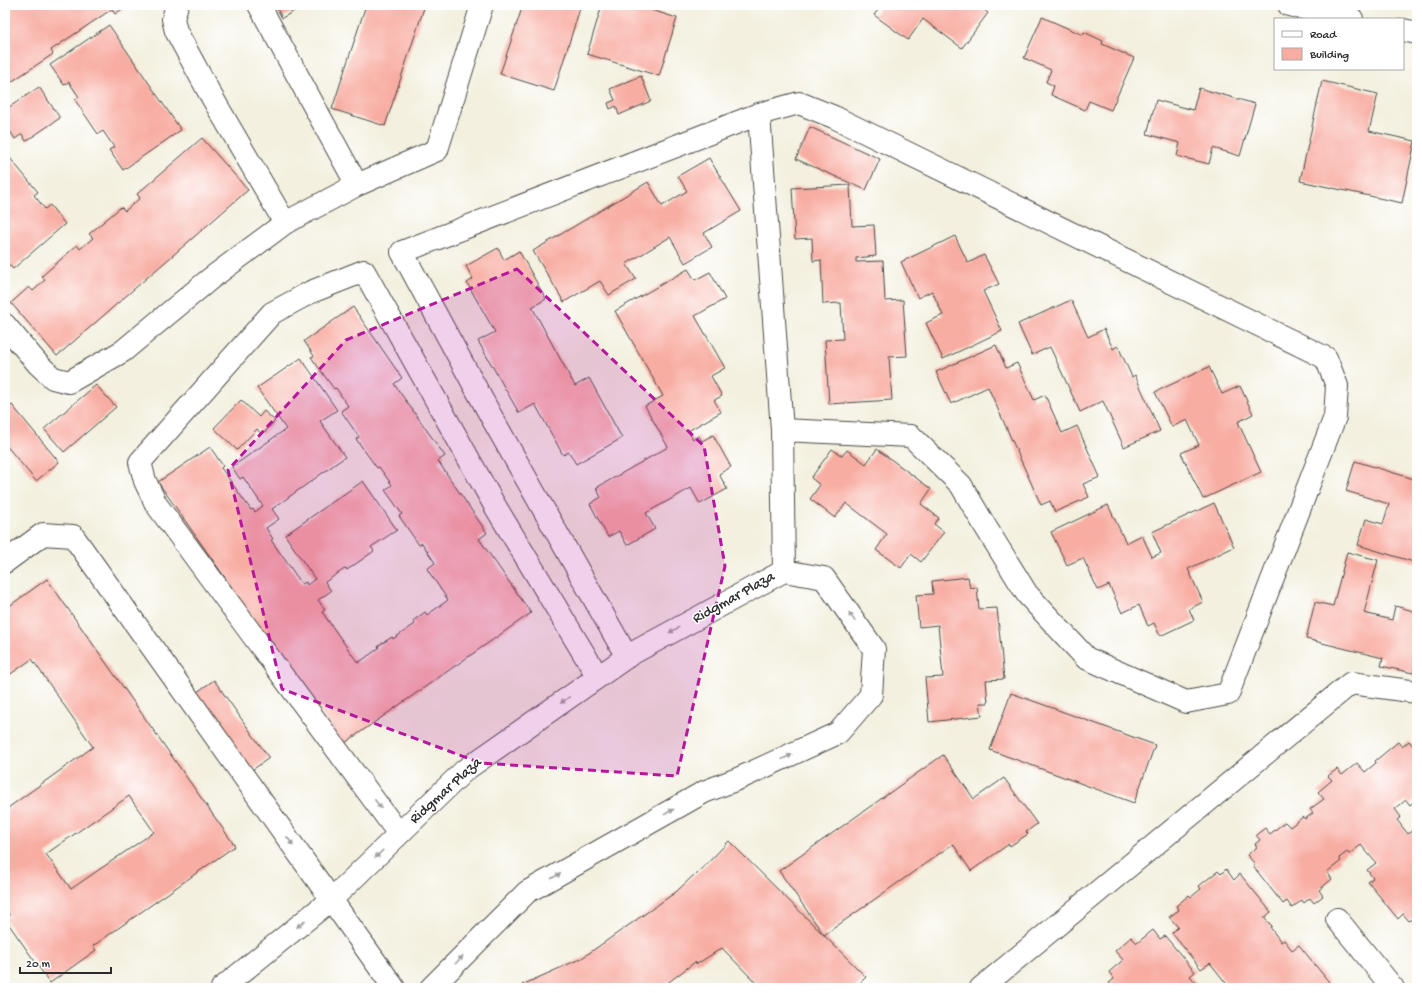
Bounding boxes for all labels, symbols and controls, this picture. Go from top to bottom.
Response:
legend [1274,18,1404,70]
text: Road [1310,29,1337,43]
text: Building [1309,49,1349,63]
street label: Ridgmar Plaza [690,568,779,628]
one-way arrow [848,612,856,622]
one-way arrow [668,627,680,634]
one-way arrow [559,696,570,704]
street label: Ridgmar Plaza [406,753,486,828]
one-way arrow [781,754,792,760]
one-way arrow [373,799,382,810]
one-way arrow [663,808,675,815]
one-way arrow [286,835,294,846]
one-way arrow [374,849,384,859]
one-way arrow [550,872,562,879]
one-way arrow [296,919,307,928]
scale bar [20,949,111,975]
one-way arrow [454,955,464,965]
text: 20 m [26,958,51,972]

